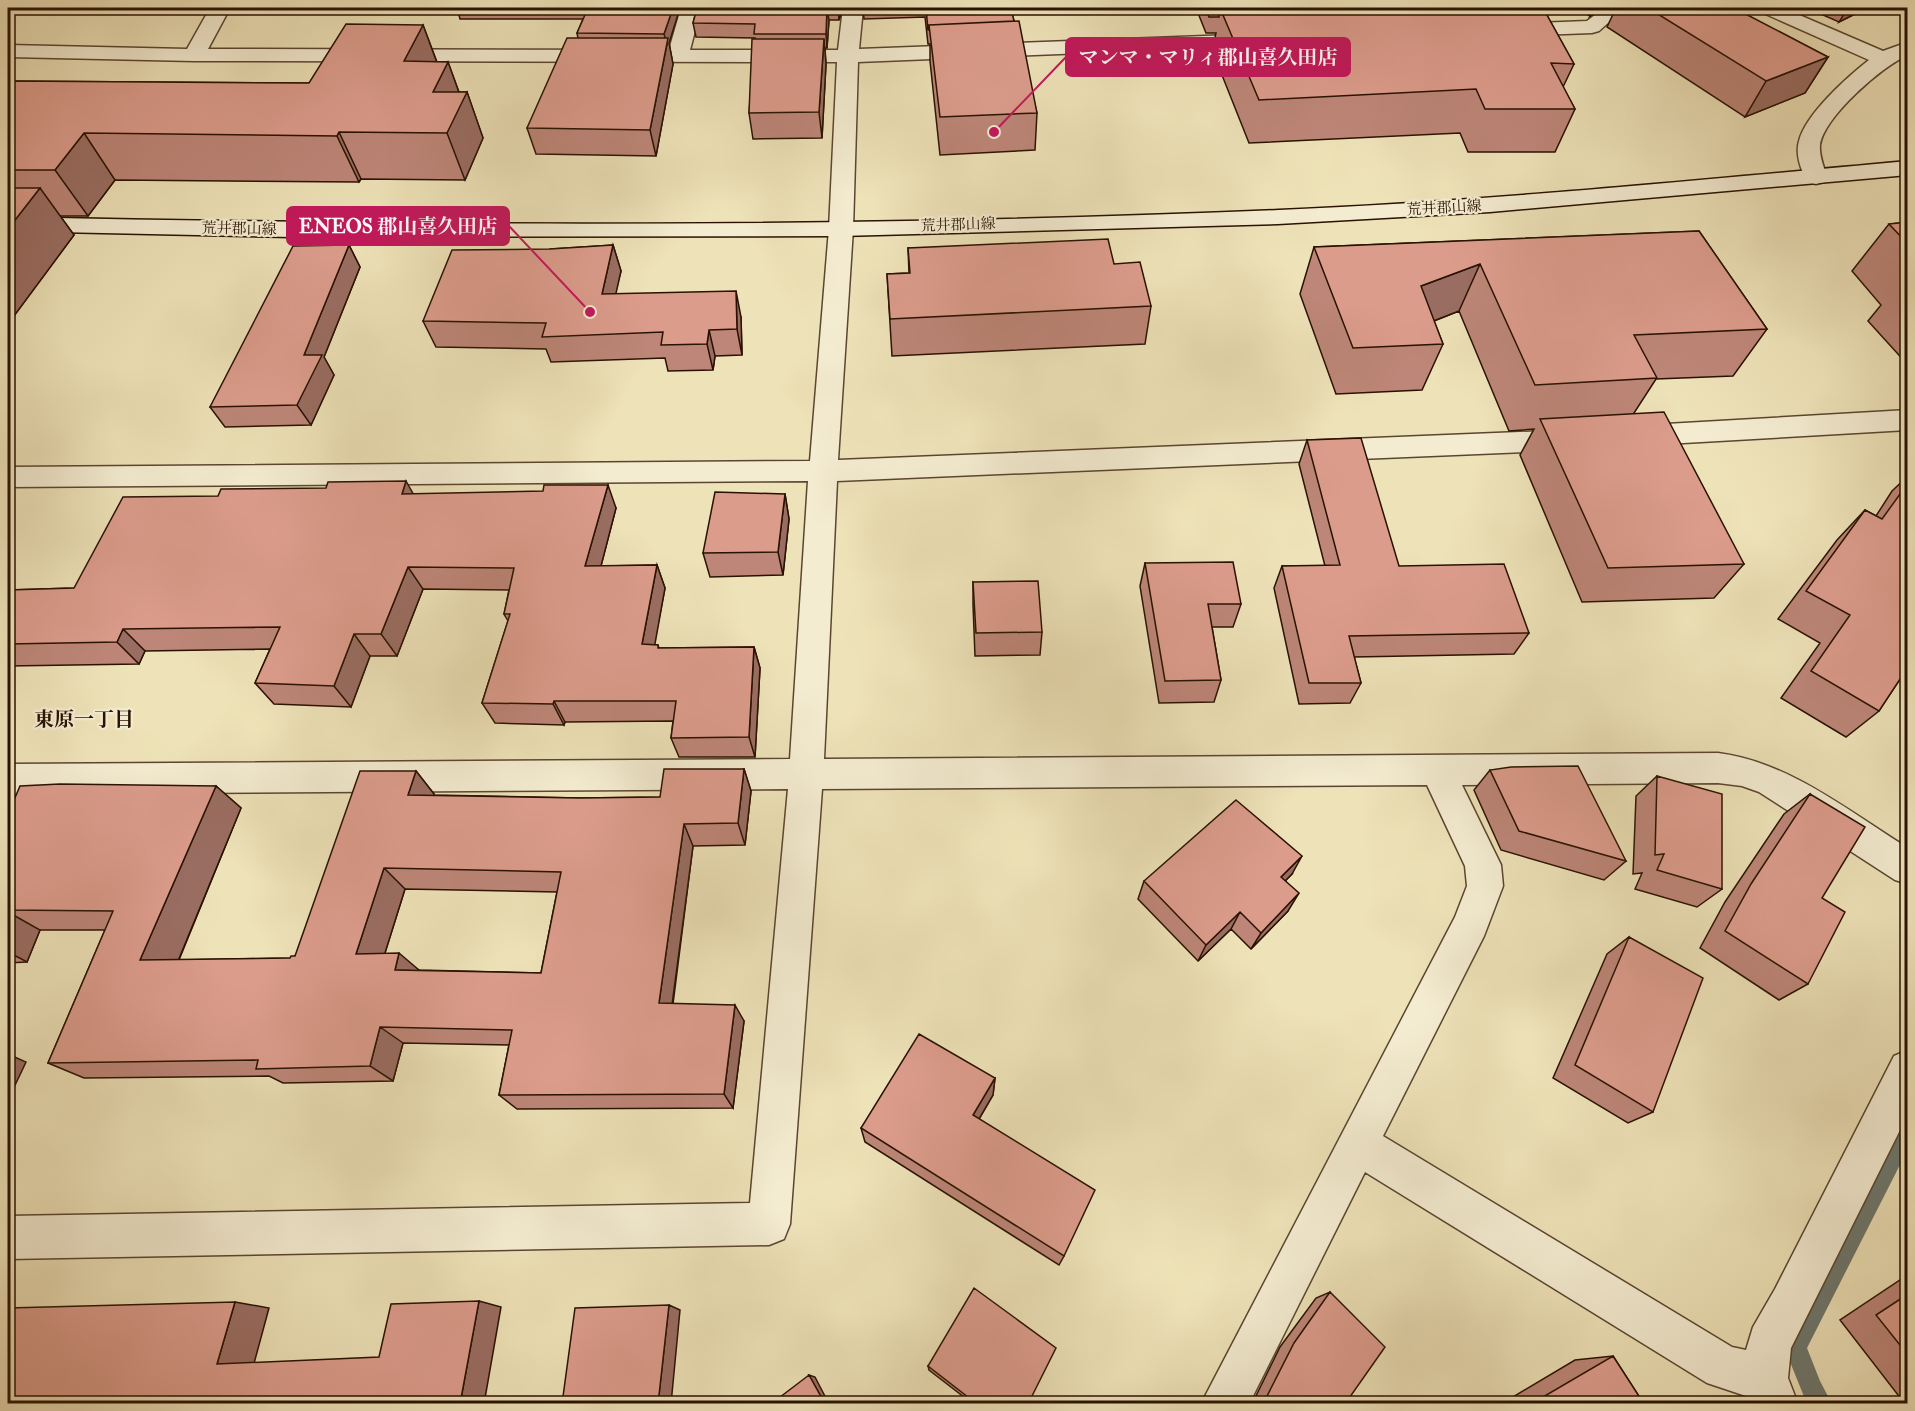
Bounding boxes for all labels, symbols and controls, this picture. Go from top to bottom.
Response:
callout: マンマ・マリィ郡山喜久田店 [1066,38,1350,76]
text: マンマ・マリィ郡山喜久田店 [1078,45,1338,70]
street label: 荒井郡山線 [1406,197,1482,219]
callout: ENEOS 郡山喜久田店 [287,207,509,245]
text: ENEOS 郡山喜久田店 [299,214,497,239]
street label: 荒井郡山線 [920,214,996,236]
street label: 荒井郡山線 [201,219,277,239]
district label: 東原一丁目 [34,707,134,732]

